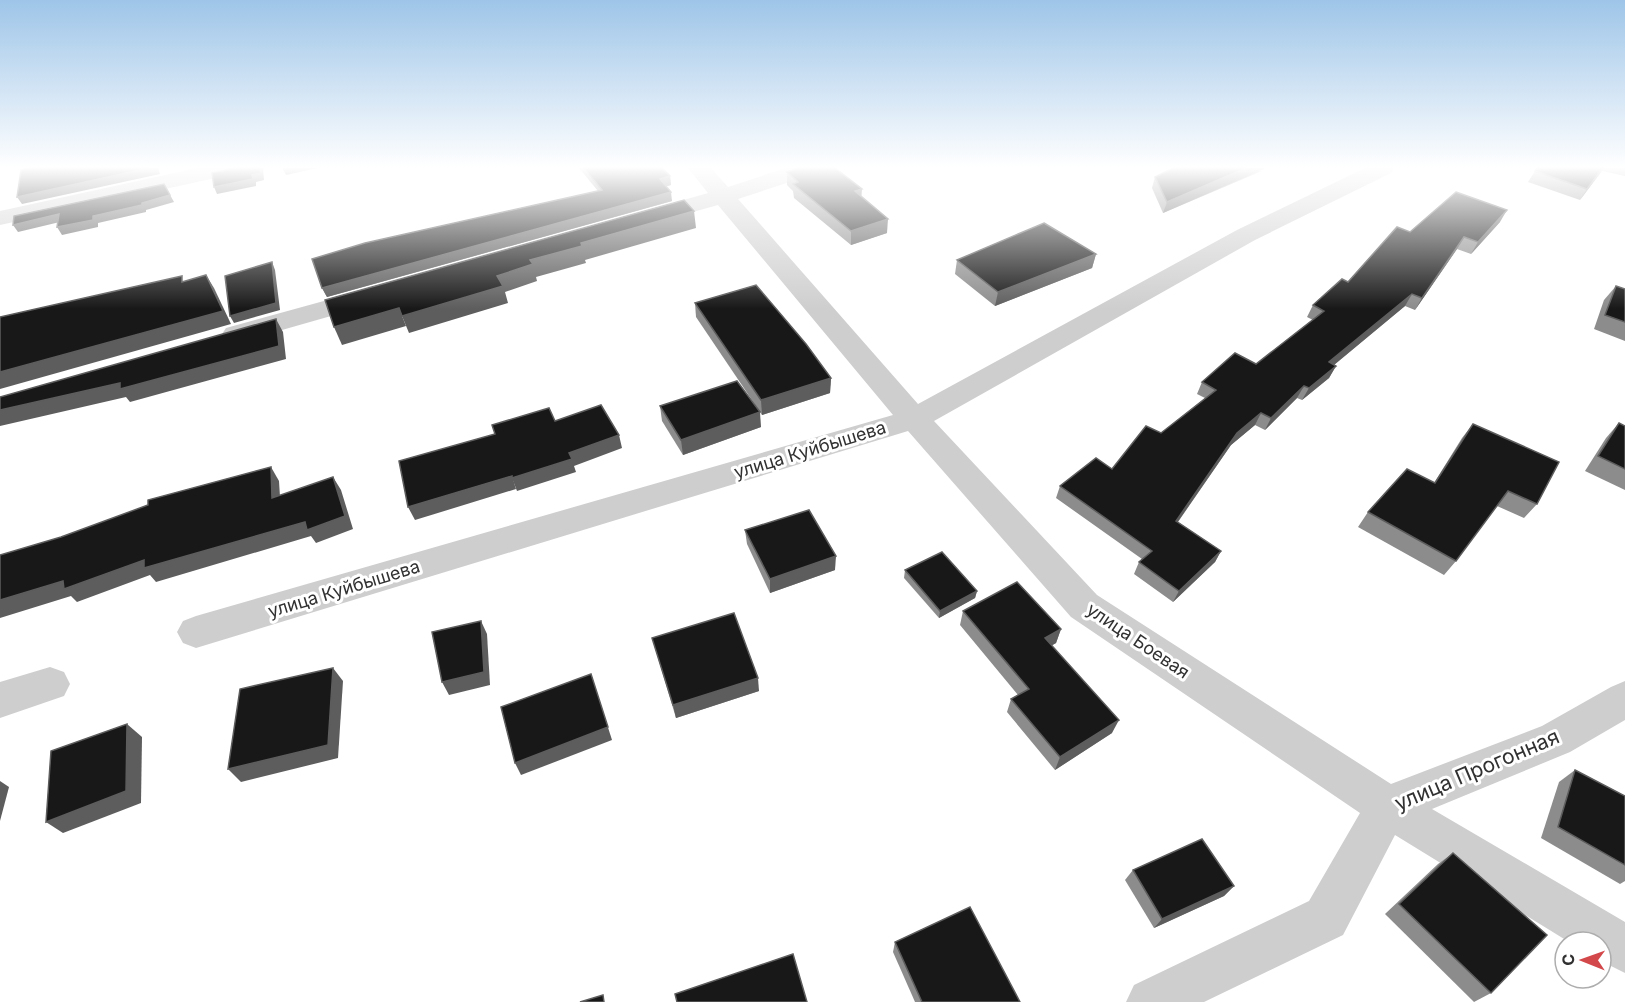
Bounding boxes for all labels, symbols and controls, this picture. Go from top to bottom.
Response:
street label: улица Куйбышева [731,416,888,483]
street label: улица Куйбышева [265,555,422,622]
street label: улица Боевая [1083,598,1194,683]
street label: улица Прогонная [1391,724,1563,815]
north arrow [1553,930,1613,990]
text: С [1558,953,1578,966]

